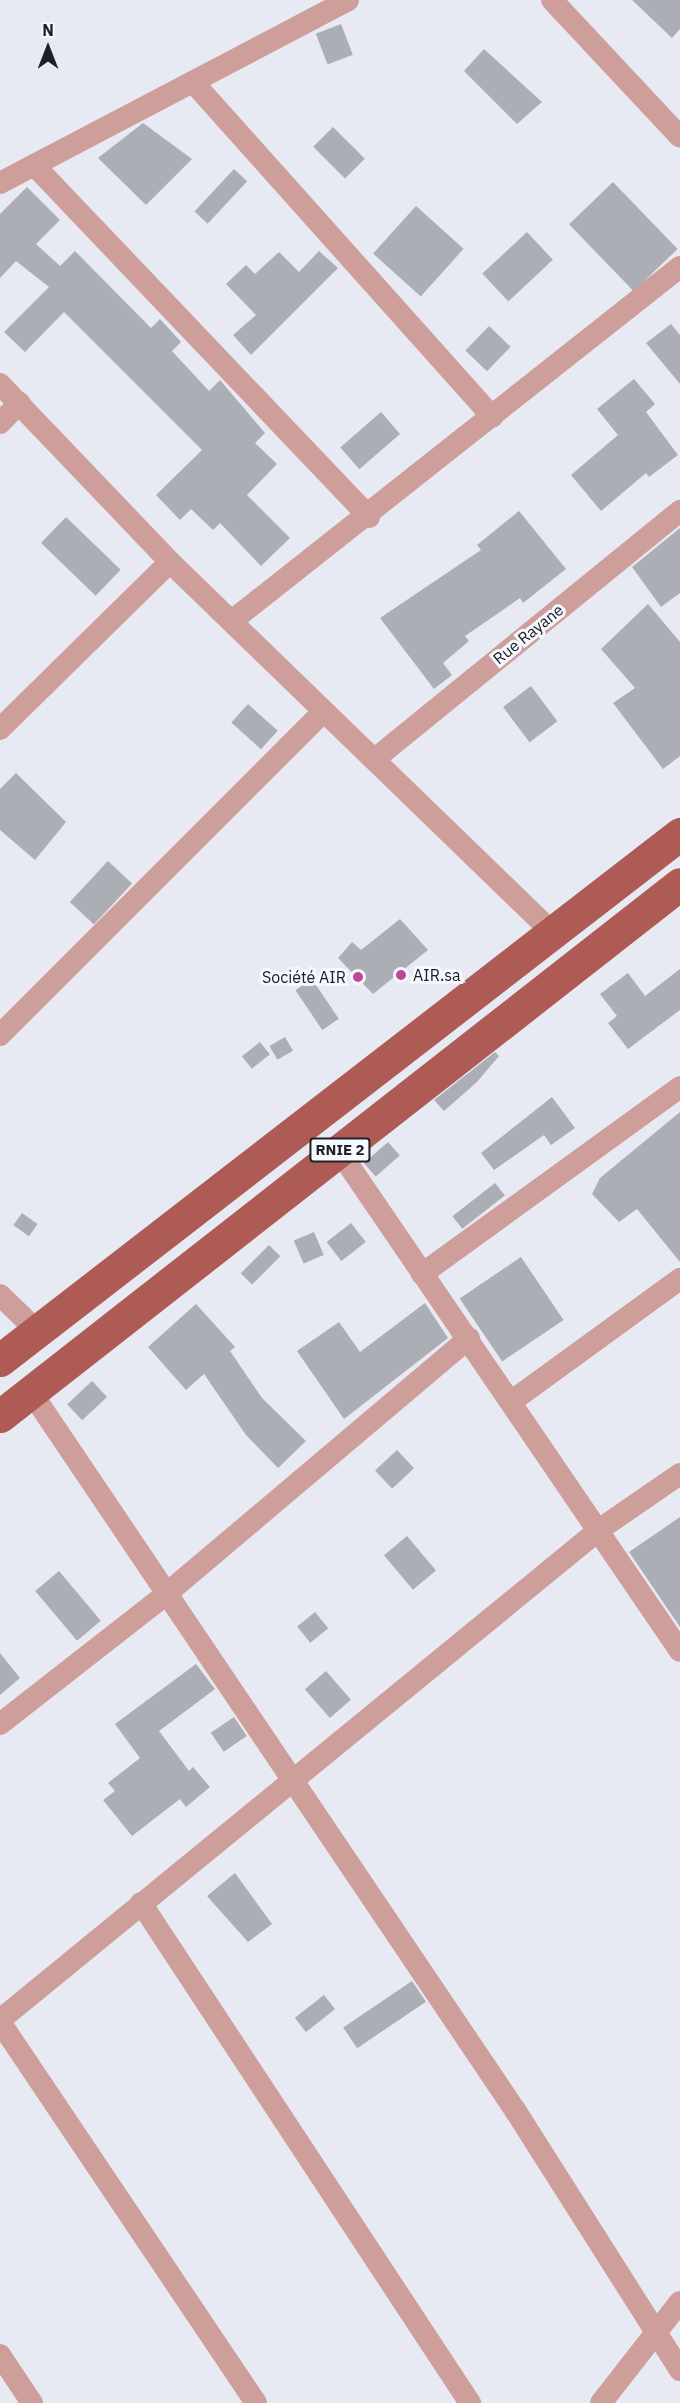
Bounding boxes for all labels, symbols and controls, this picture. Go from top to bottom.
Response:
north arrow [18,18,78,78]
text: N [42,20,54,40]
street label: Rue Rayane [489,600,567,668]
place label: AIR.sa [413,965,461,985]
place label: Société AIR [262,967,346,987]
marker: AIR.sa [394,968,408,982]
marker: Société AIR [351,970,365,984]
road number: RNIE 2 [308,1138,372,1162]

